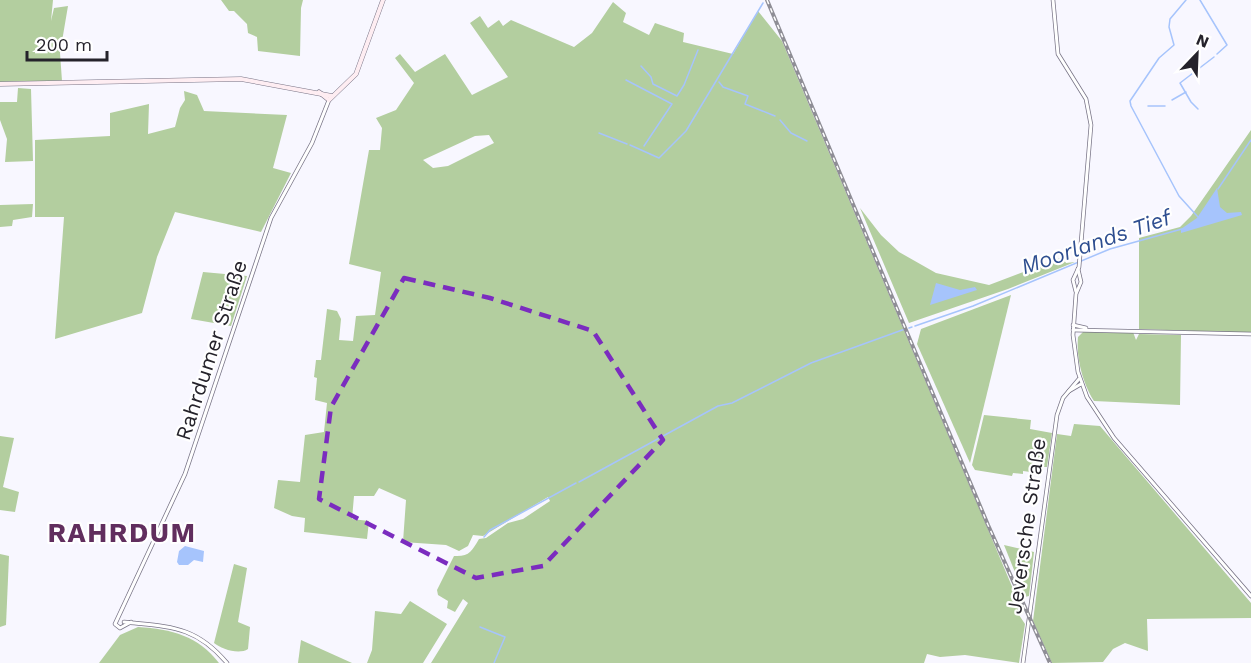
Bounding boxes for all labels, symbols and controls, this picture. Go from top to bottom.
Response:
scale bar [27,24,106,62]
north arrow [1167,24,1227,84]
text: N [1193,30,1212,52]
text: 200 m [36,34,92,55]
water label: Moorlands Tief [1018,204,1177,279]
street label: Rahrdumer Straße [170,257,252,443]
street label: Jeversche Straße [1001,436,1051,616]
district label: RAHRDUM [47,517,197,549]

